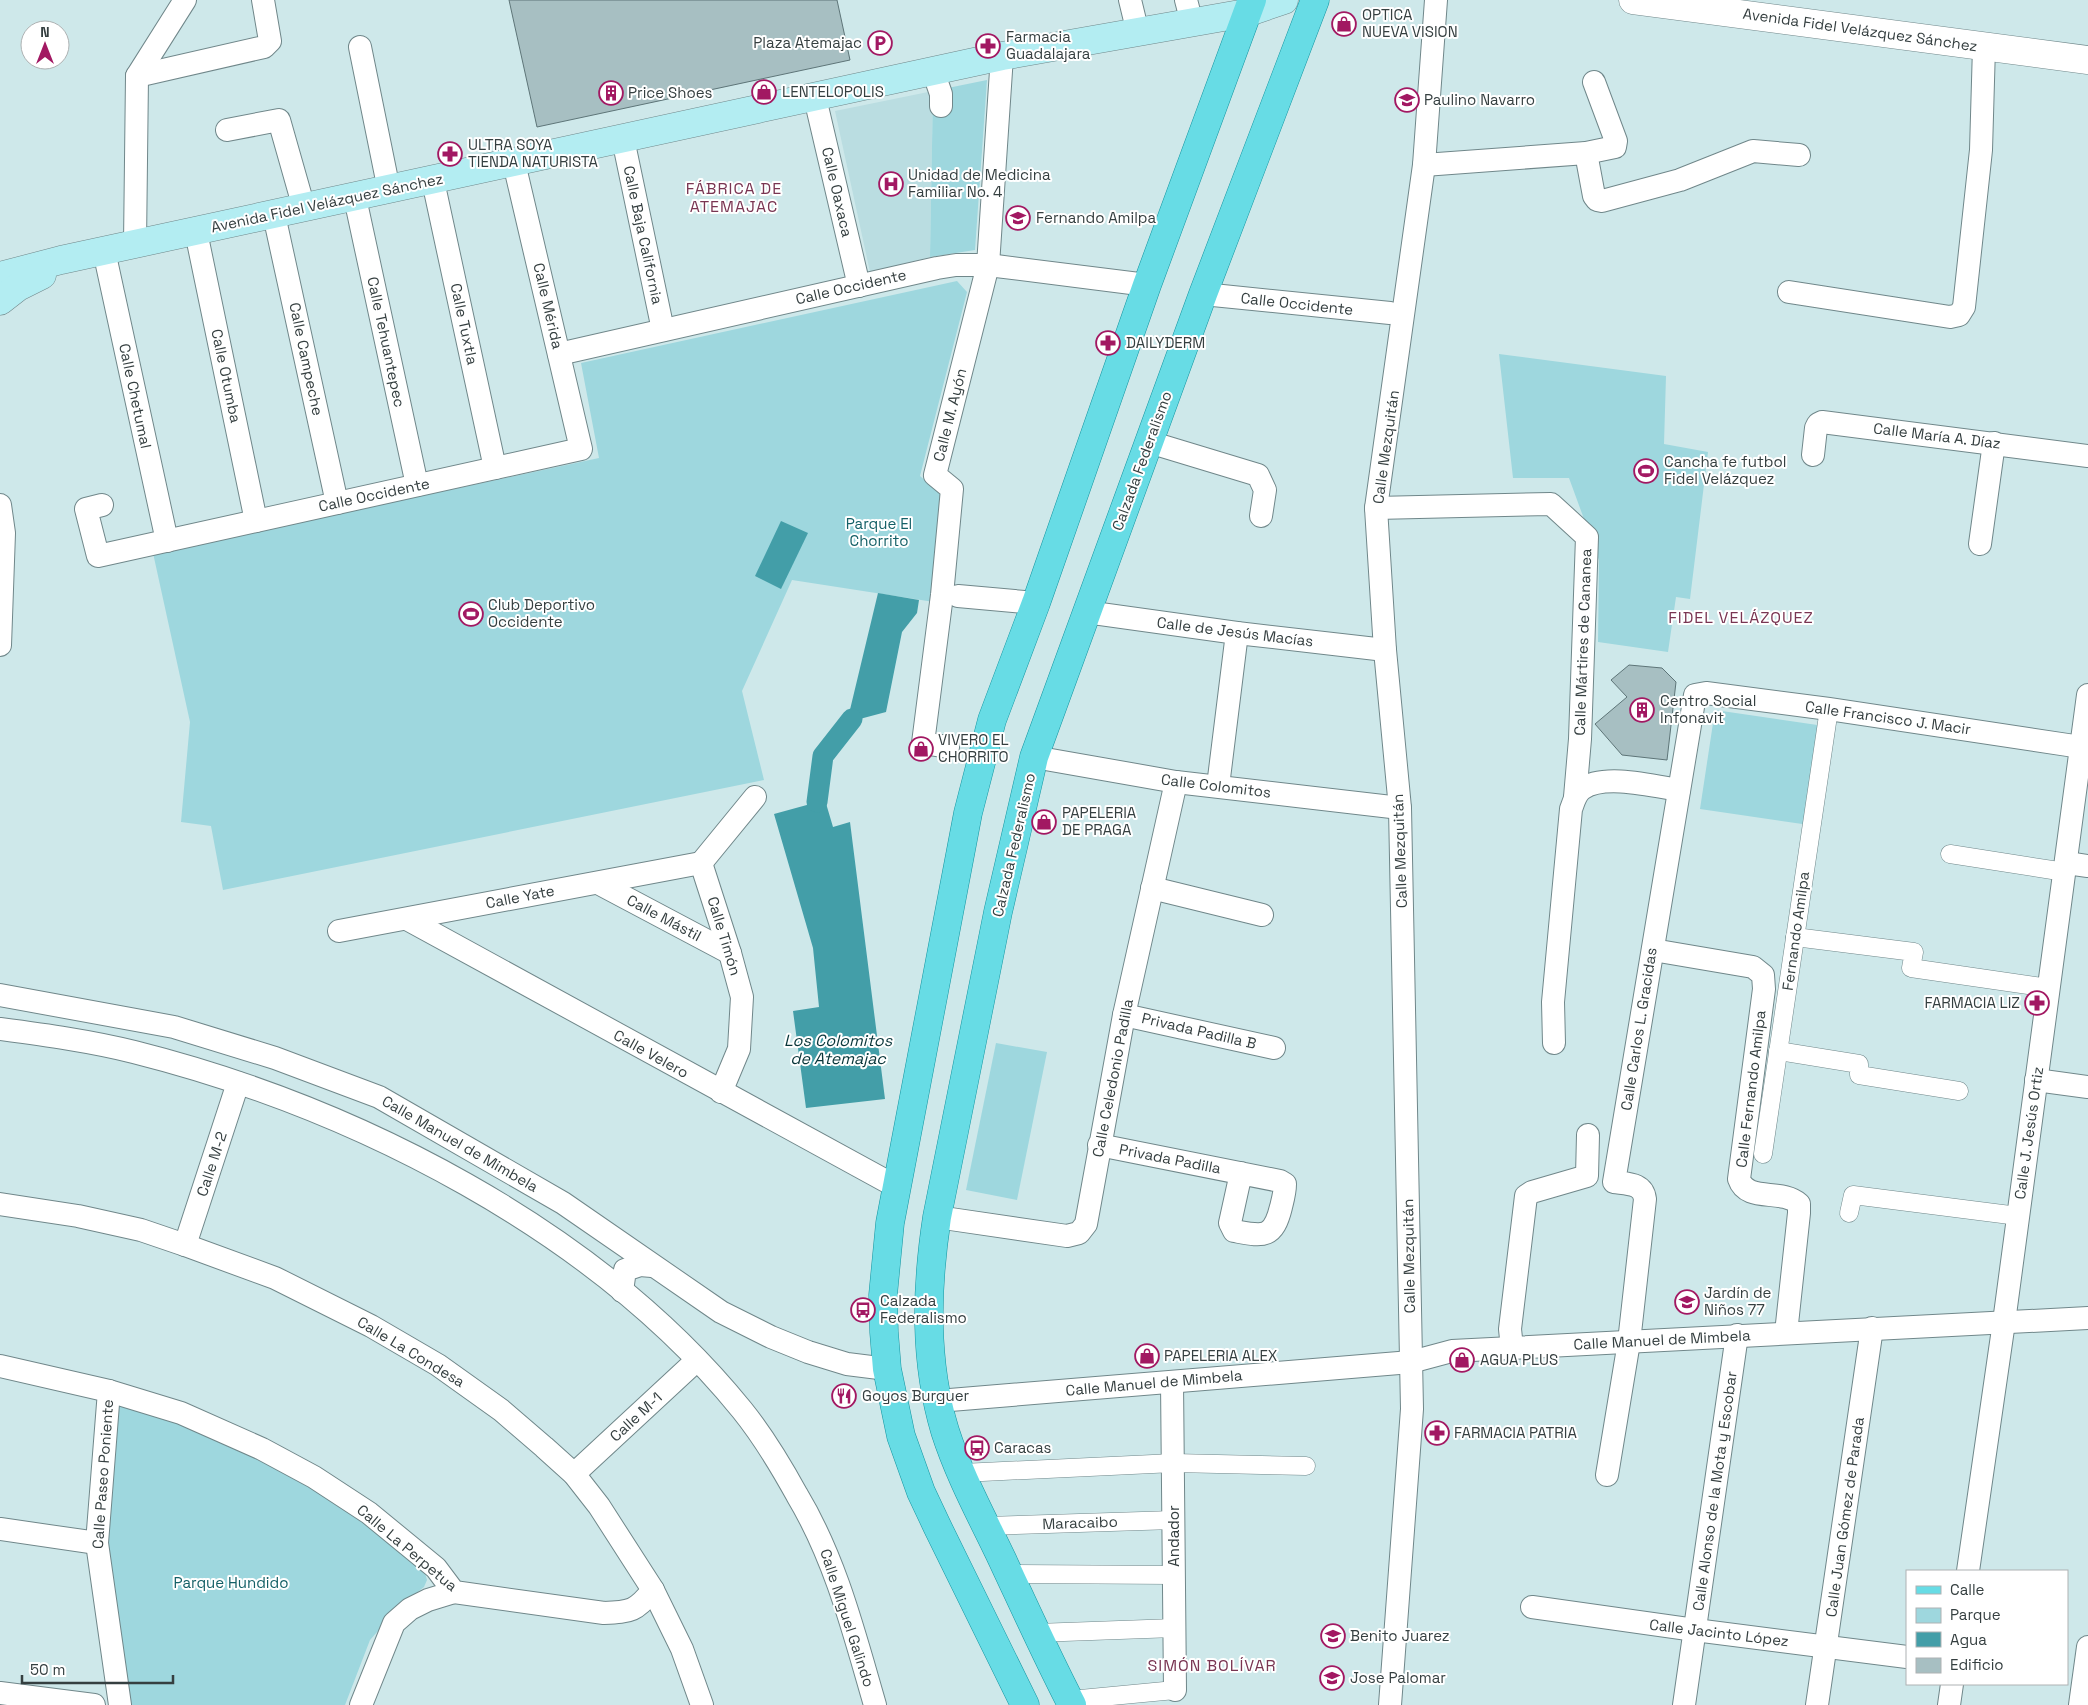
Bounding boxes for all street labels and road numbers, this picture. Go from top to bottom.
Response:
street label: Avenida Fidel Velázquez Sánchez [1742,4,1979,55]
street label: Calle Oaxaca [818,145,857,239]
street label: Calle Baja California [619,164,668,306]
street label: Avenida Fidel Velázquez Sánchez [209,169,445,236]
street label: Calle Mérida [529,261,568,351]
street label: Calle Occidente [794,265,908,308]
street label: Calle Tehuantepec [363,275,410,409]
street label: Calle Tuxtla [447,281,482,367]
street label: Calle Occidente [1240,288,1354,319]
street label: Calle Campeche [285,301,328,417]
street label: Calle Otumba [207,327,246,425]
street label: Calle Chetumal [115,342,156,450]
street label: Calle M. Ayón [929,366,970,463]
street label: Calzada Federalismo [1107,388,1176,533]
street label: Calle Mezquitán [1368,389,1403,505]
street label: Calle María A. Díaz [1872,418,2002,453]
street label: Calle Occidente [317,473,431,516]
street label: Calle Mártires de Cananea [1570,548,1595,736]
street label: Calle de Jesús Macías [1156,612,1314,651]
street label: Calle Francisco J. Macir [1804,696,1973,739]
street label: Calle Colomitos [1160,769,1272,802]
street label: Calzada Federalismo [988,771,1039,919]
street label: Calle Mezquitán [1388,793,1411,909]
street label: Fernando Amilpa [1778,870,1813,992]
street label: Calle Yate [484,881,556,912]
street label: Calle Mástil [624,890,705,945]
street label: Calle Timón [703,894,746,978]
street label: Calle Carlos L. Gracidas [1616,946,1661,1112]
street label: Calle Celedonio Padilla [1088,997,1137,1159]
street label: Privada Padilla B [1140,1008,1258,1053]
street label: Calle Fernando Amilpa [1731,1009,1770,1169]
street label: Calle Velero [610,1025,692,1082]
street label: Calle J. Jesús Ortiz [2010,1065,2047,1201]
street label: Calle Manuel de Mimbela [379,1091,542,1196]
street label: Calle M-2 [192,1129,231,1199]
street label: Privada Padilla [1118,1139,1223,1178]
street label: Calle Mezquitán [1398,1199,1419,1313]
street label: Calle La Condesa [354,1312,469,1391]
street label: Calle Manuel de Mimbela [1573,1325,1751,1354]
street label: Calle Manuel de Mimbela [1065,1365,1244,1400]
street label: Calle Alonso de la Mota y Escobar [1688,1369,1741,1612]
street label: Calle M-1 [606,1388,666,1446]
street label: Calle Paseo Poniente [88,1398,117,1549]
street label: Calle Juan Gómez de Parada [1821,1415,1868,1618]
street label: Calle La Perpetua [353,1500,462,1595]
street label: Andador [1164,1505,1183,1567]
street label: Maracaibo [1042,1512,1118,1533]
street label: Calle Miguel Galindo [816,1546,879,1689]
street label: Calle Jacinto López [1648,1615,1790,1650]

